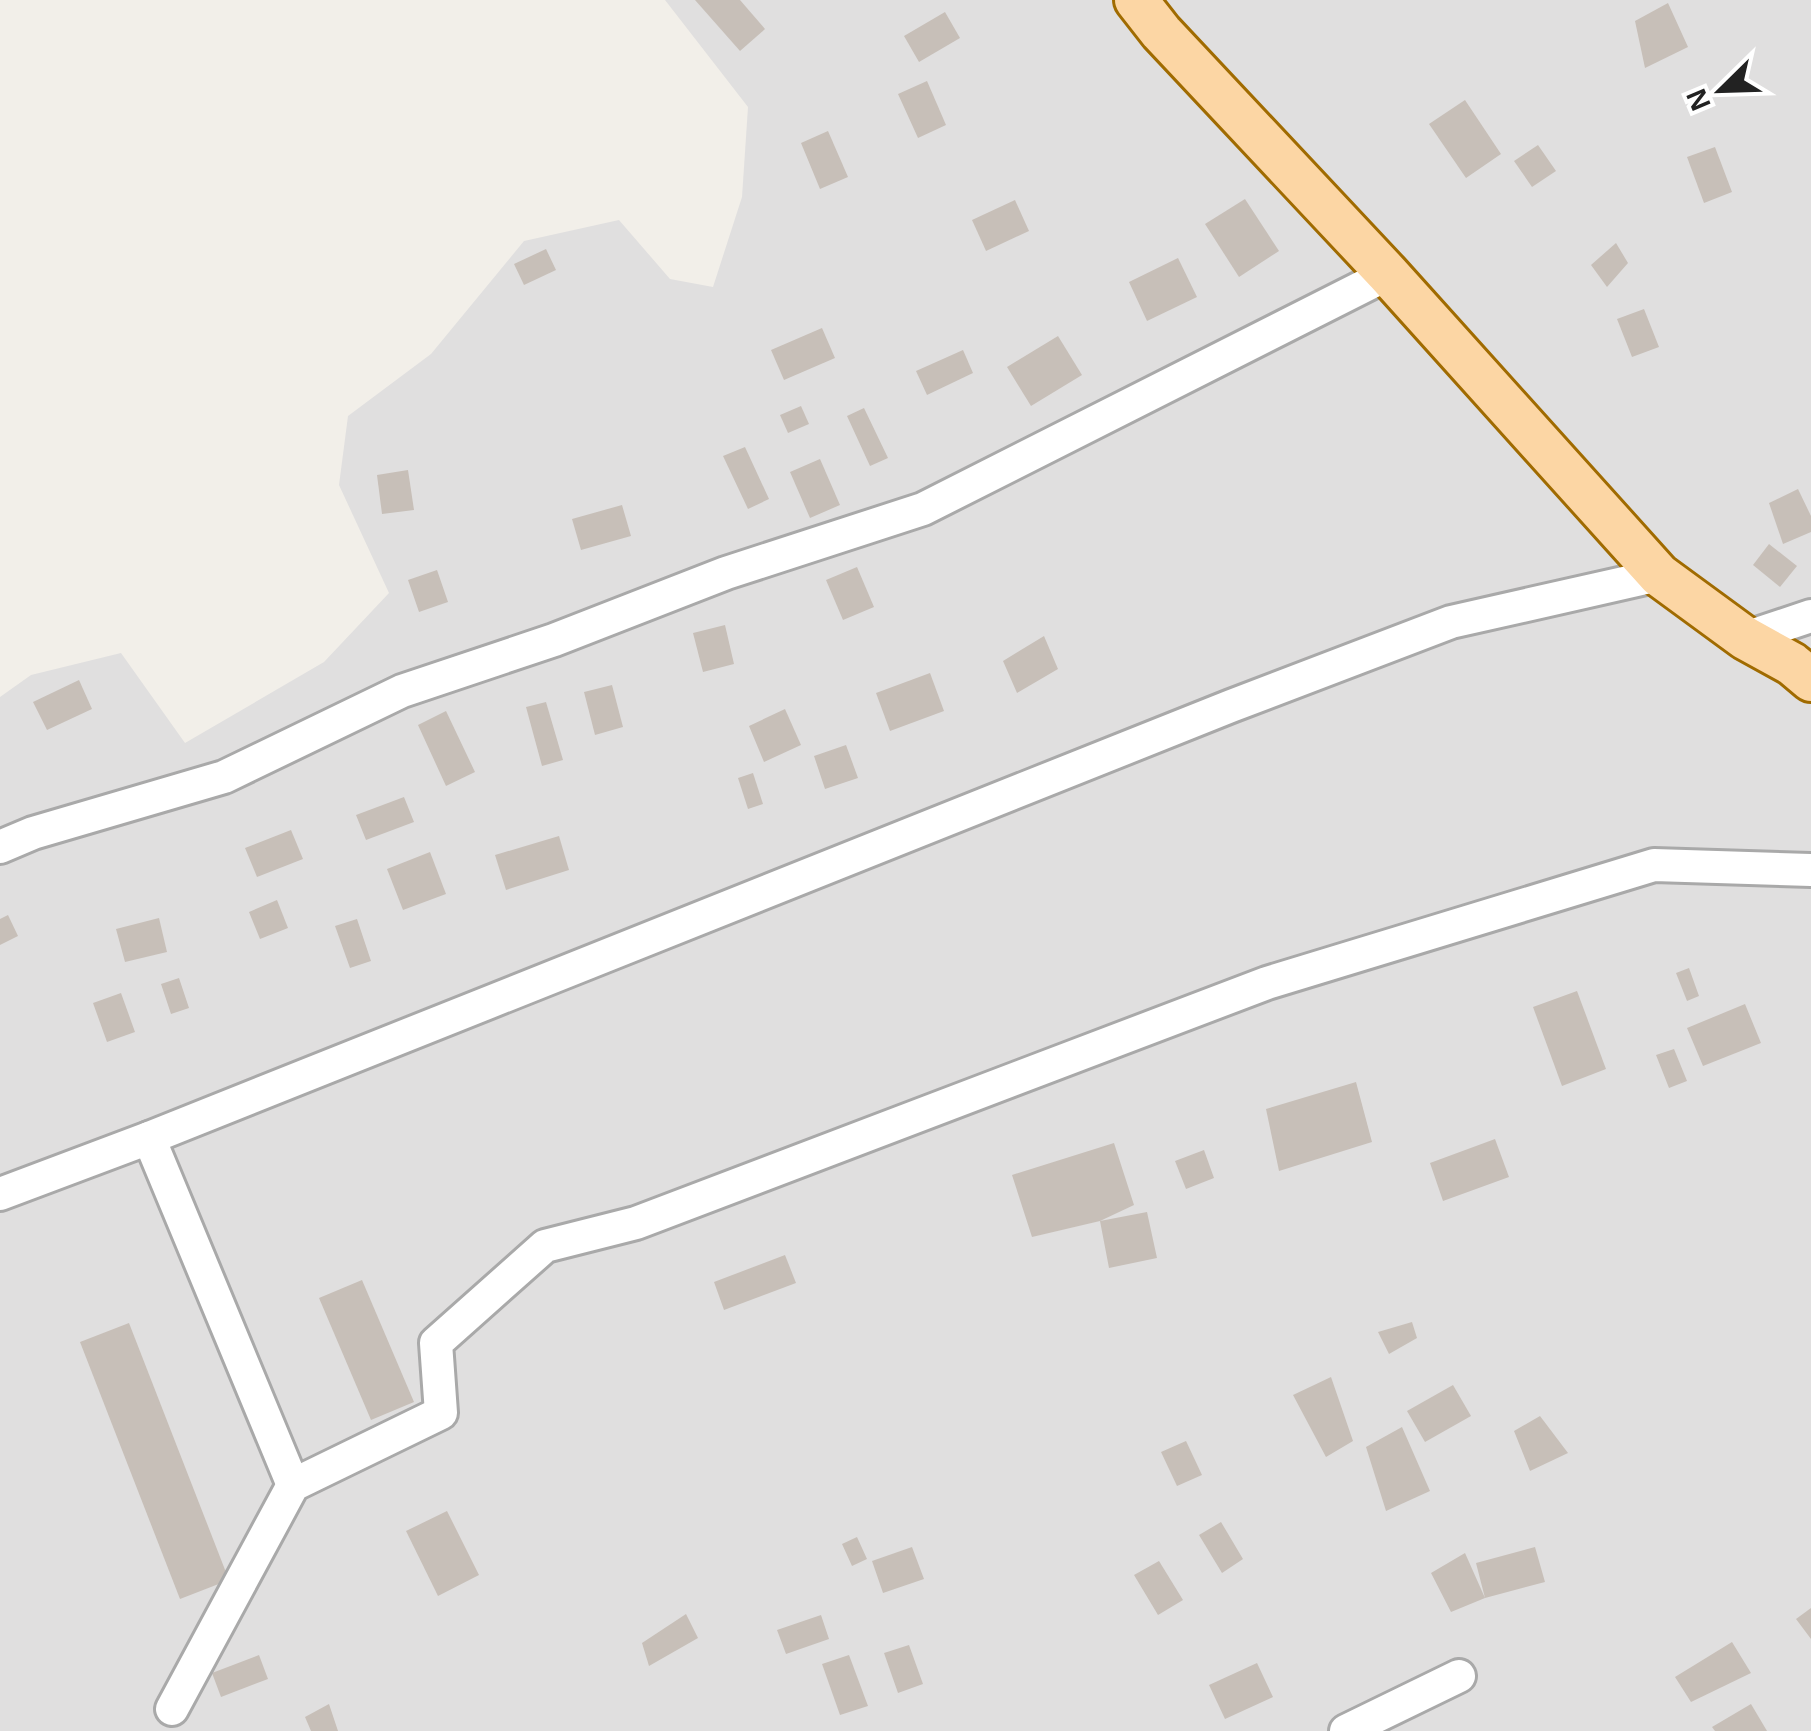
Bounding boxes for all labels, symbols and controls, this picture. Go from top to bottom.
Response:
north arrow [1671,40,1771,140]
text: N [1680,84,1717,115]

